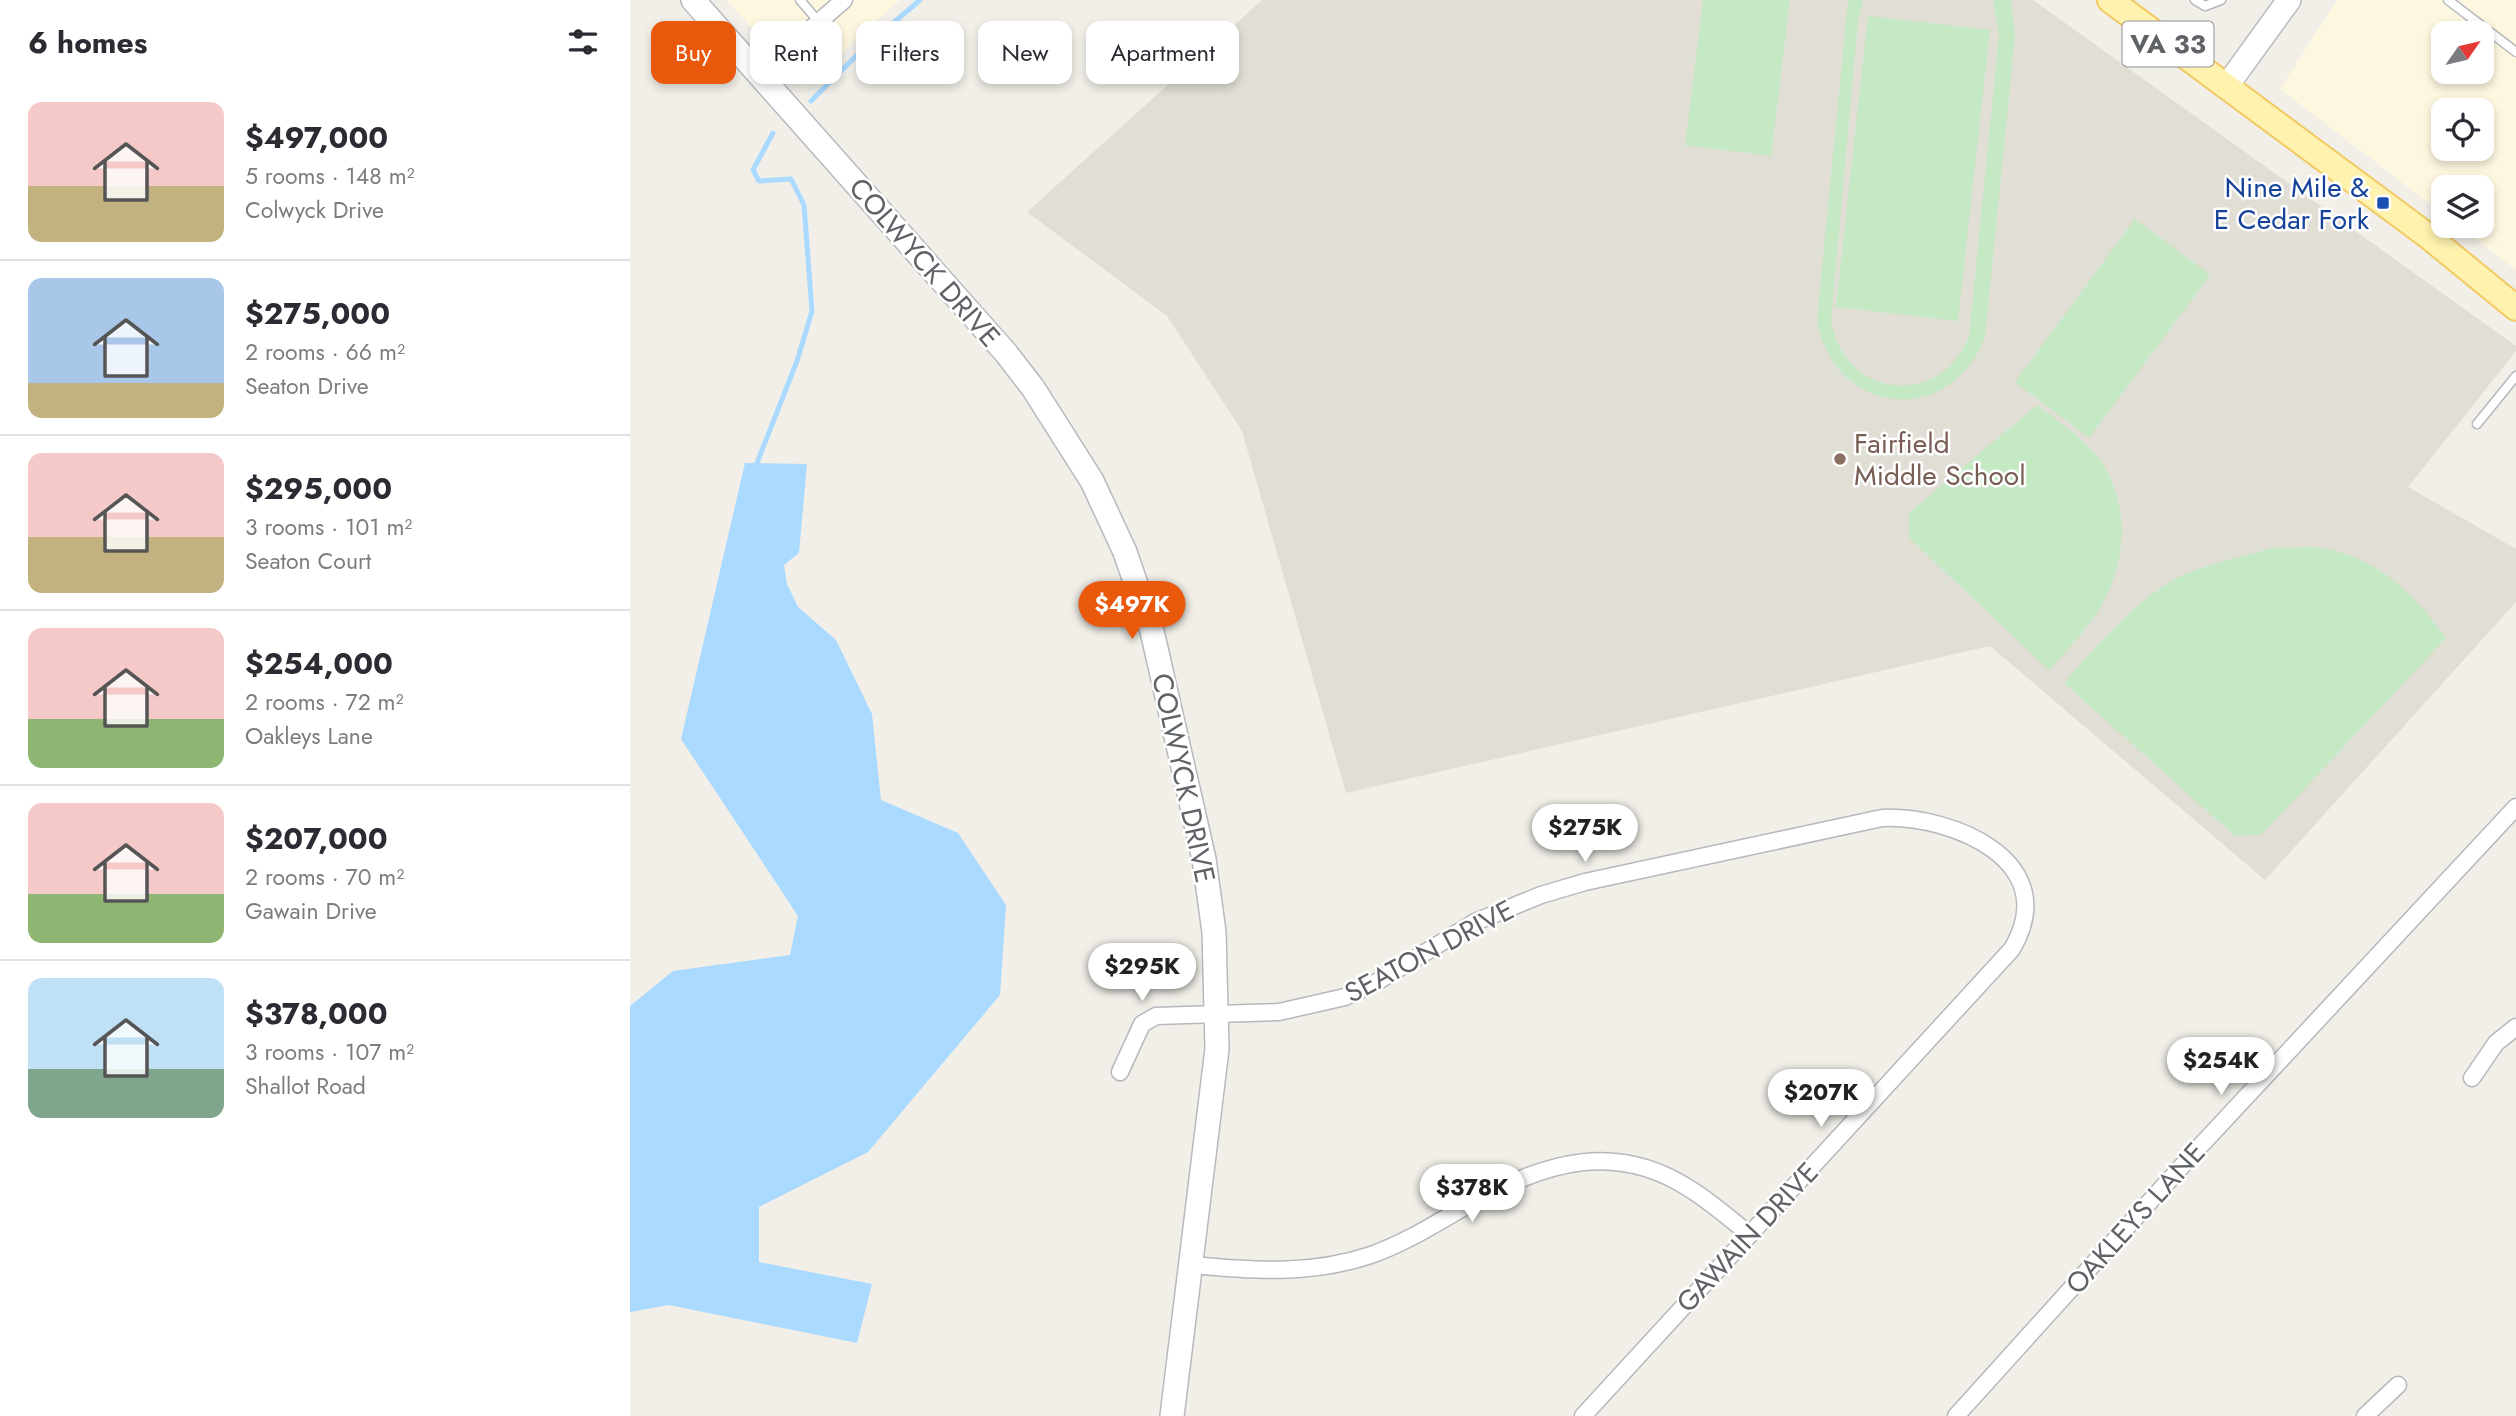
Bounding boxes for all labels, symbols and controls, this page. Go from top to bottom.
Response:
text: 6 homes [28,21,147,64]
chip: Buy [651,21,736,84]
chip: Rent [750,21,842,84]
chip: Filters [856,21,964,84]
chip: New [978,21,1072,84]
chip: Apartment [1086,21,1239,84]
north arrow [2431,21,2494,84]
map controls [2431,21,2494,238]
road number: VA 33 [2122,22,2214,66]
icon: filters [564,23,602,61]
button: locate [2431,98,2494,161]
text: $497,000 [245,116,388,159]
icon: home [84,130,168,214]
text: 5 rooms · 148 m² [245,159,415,193]
place label: Nine Mile & E Cedar Fork [2214,167,2370,240]
street label: COLWYCK DRIVE [839,168,1010,356]
button: layers [2431,175,2494,238]
text: Colwyck Drive [245,193,384,227]
marker: Nine Mile & E Cedar Fork [2375,195,2391,211]
text: $275,000 [245,292,390,335]
icon: home [84,306,168,390]
text: 2 rooms · 66 m² [245,335,405,369]
text: Seaton Drive [245,369,369,403]
place label: Fairfield Middle School [1854,423,2026,496]
marker: Fairfield Middle School [1832,451,1848,467]
text: $295,000 [245,467,392,510]
icon: home [84,481,168,565]
text: 3 rooms · 101 m² [245,510,412,544]
text: Seaton Court [245,544,371,578]
pin: $497K [1083,582,1181,641]
text: $497K [1094,587,1170,621]
text: $254,000 [245,642,393,685]
icon: home [84,656,168,740]
street label: COLWYCK DRIVE [1141,670,1226,887]
text: 2 rooms · 72 m² [245,685,404,719]
text: Oakleys Lane [245,719,373,753]
pin: $275K [1536,804,1634,864]
text: $275K [1548,810,1622,844]
text: $207,000 [245,817,388,860]
icon: home [84,831,168,915]
text: 2 rooms · 70 m² [245,860,404,894]
street label: SEATON DRIVE [1337,890,1521,1013]
text: Gawain Drive [245,894,377,928]
pin: $295K [1093,944,1191,1003]
text: $295K [1104,949,1180,983]
text: $378,000 [245,992,388,1035]
icon: home [84,1006,168,1090]
text: 3 rooms · 107 m² [245,1035,414,1069]
pin: $254K [2172,1038,2270,1097]
text: $254K [2183,1043,2259,1077]
text: Shallot Road [245,1069,366,1103]
pin: $207K [1772,1070,1870,1129]
text: $207K [1784,1075,1858,1109]
street label: OAKLEYS LANE [2056,1133,2215,1303]
street label: GAWAIN DRIVE [1667,1153,1828,1322]
pin: $378K [1423,1164,1521,1224]
text: $378K [1436,1170,1508,1204]

